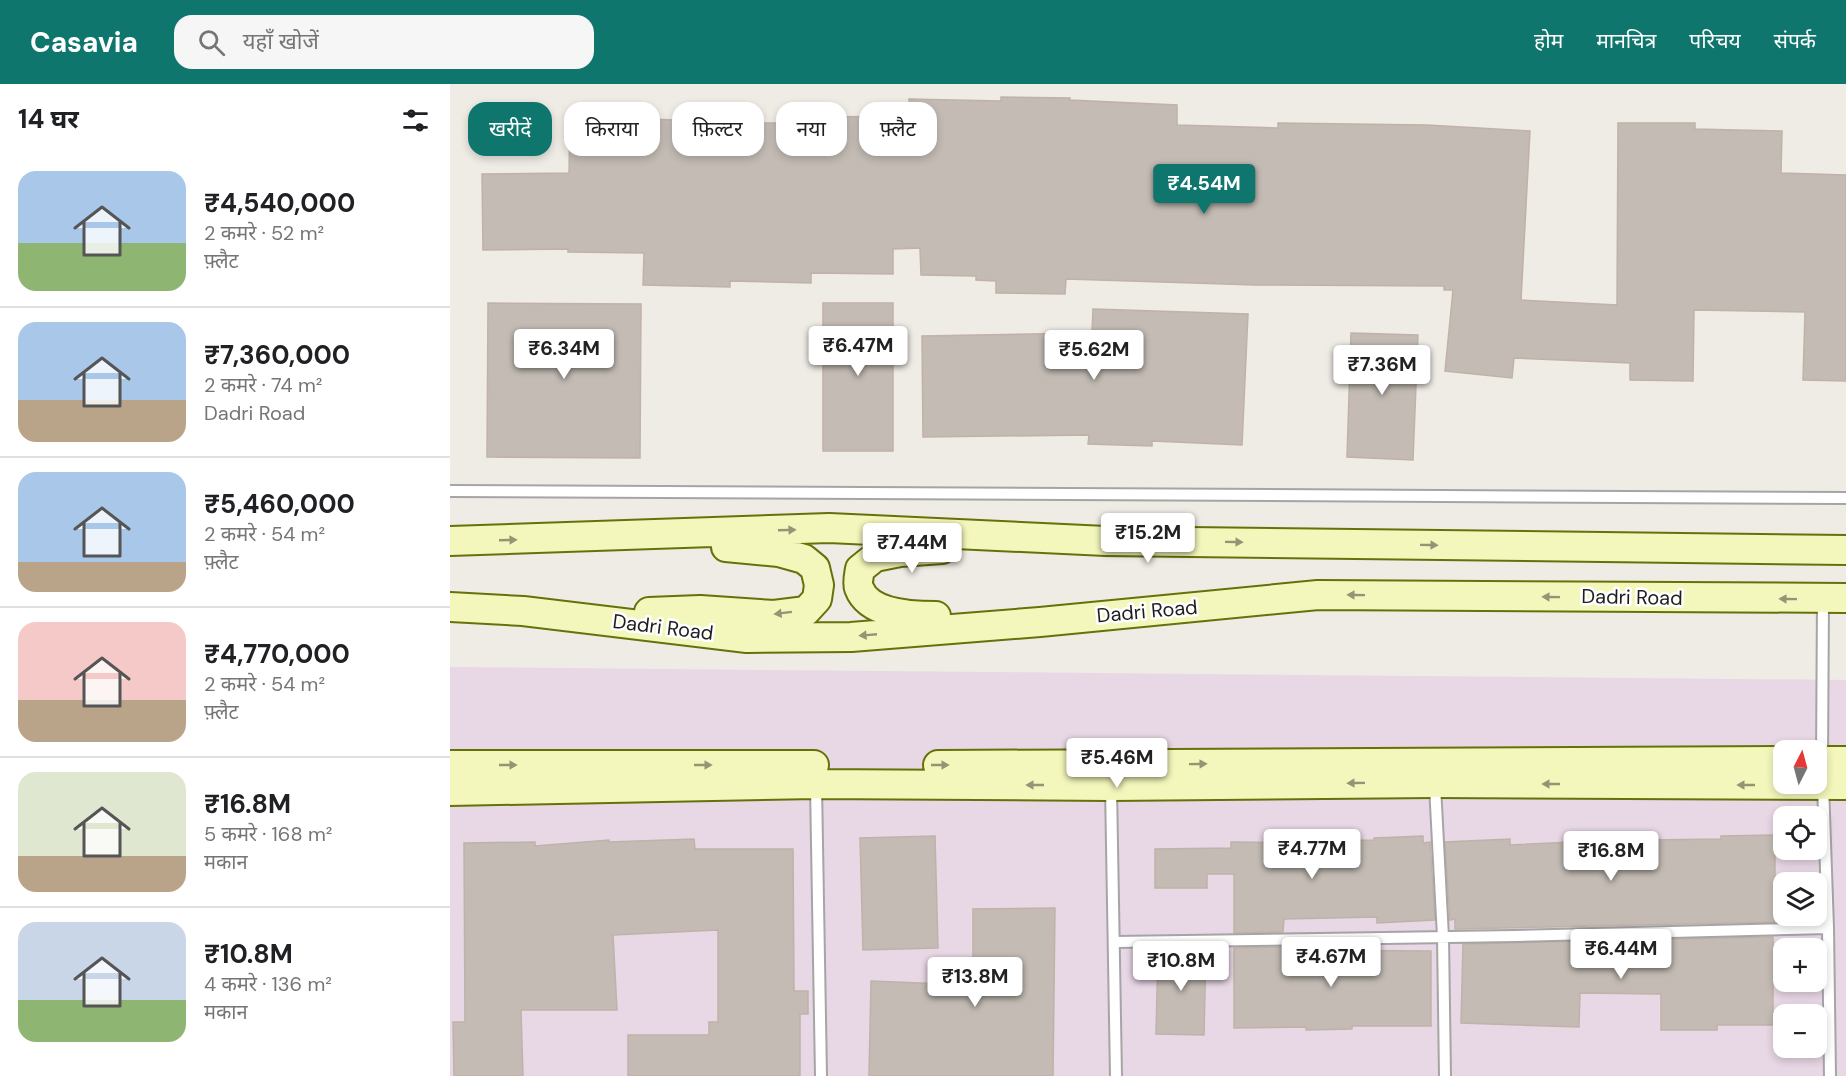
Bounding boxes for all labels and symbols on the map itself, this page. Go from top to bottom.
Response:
pin: ₹4.54M [1155,164,1253,215]
pin: ₹6.47M [809,326,907,377]
pin: ₹6.34M [515,329,613,380]
pin: ₹5.62M [1045,330,1143,381]
pin: ₹7.36M [1333,345,1431,396]
pin: ₹15.2M [1099,513,1197,564]
pin: ₹7.44M [863,523,961,574]
one-way arrow [778,525,797,534]
one-way arrow [499,535,518,545]
one-way arrow [1224,537,1243,547]
one-way arrow [1419,540,1438,549]
street label: Dadri Road [1581,583,1683,611]
one-way arrow [1346,590,1365,600]
one-way arrow [1541,592,1560,602]
street label: Dadri Road [1095,594,1199,628]
one-way arrow [1778,594,1797,604]
street label: Dadri Road [611,608,715,646]
one-way arrow [774,609,793,618]
one-way arrow [859,631,878,640]
pin: ₹5.46M [1068,738,1166,789]
north arrow [1773,740,1827,794]
one-way arrow [1189,759,1208,769]
one-way arrow [499,760,518,770]
one-way arrow [694,760,713,770]
one-way arrow [931,760,950,770]
one-way arrow [1346,779,1365,788]
one-way arrow [1541,779,1560,788]
one-way arrow [1736,780,1755,790]
one-way arrow [1025,781,1044,790]
pin: ₹4.77M [1263,829,1361,880]
pin: ₹16.8M [1562,831,1660,882]
pin: ₹6.44M [1572,929,1670,980]
pin: ₹4.67M [1282,937,1380,988]
pin: ₹10.8M [1132,941,1230,992]
pin: ₹13.8M [926,957,1024,1008]

